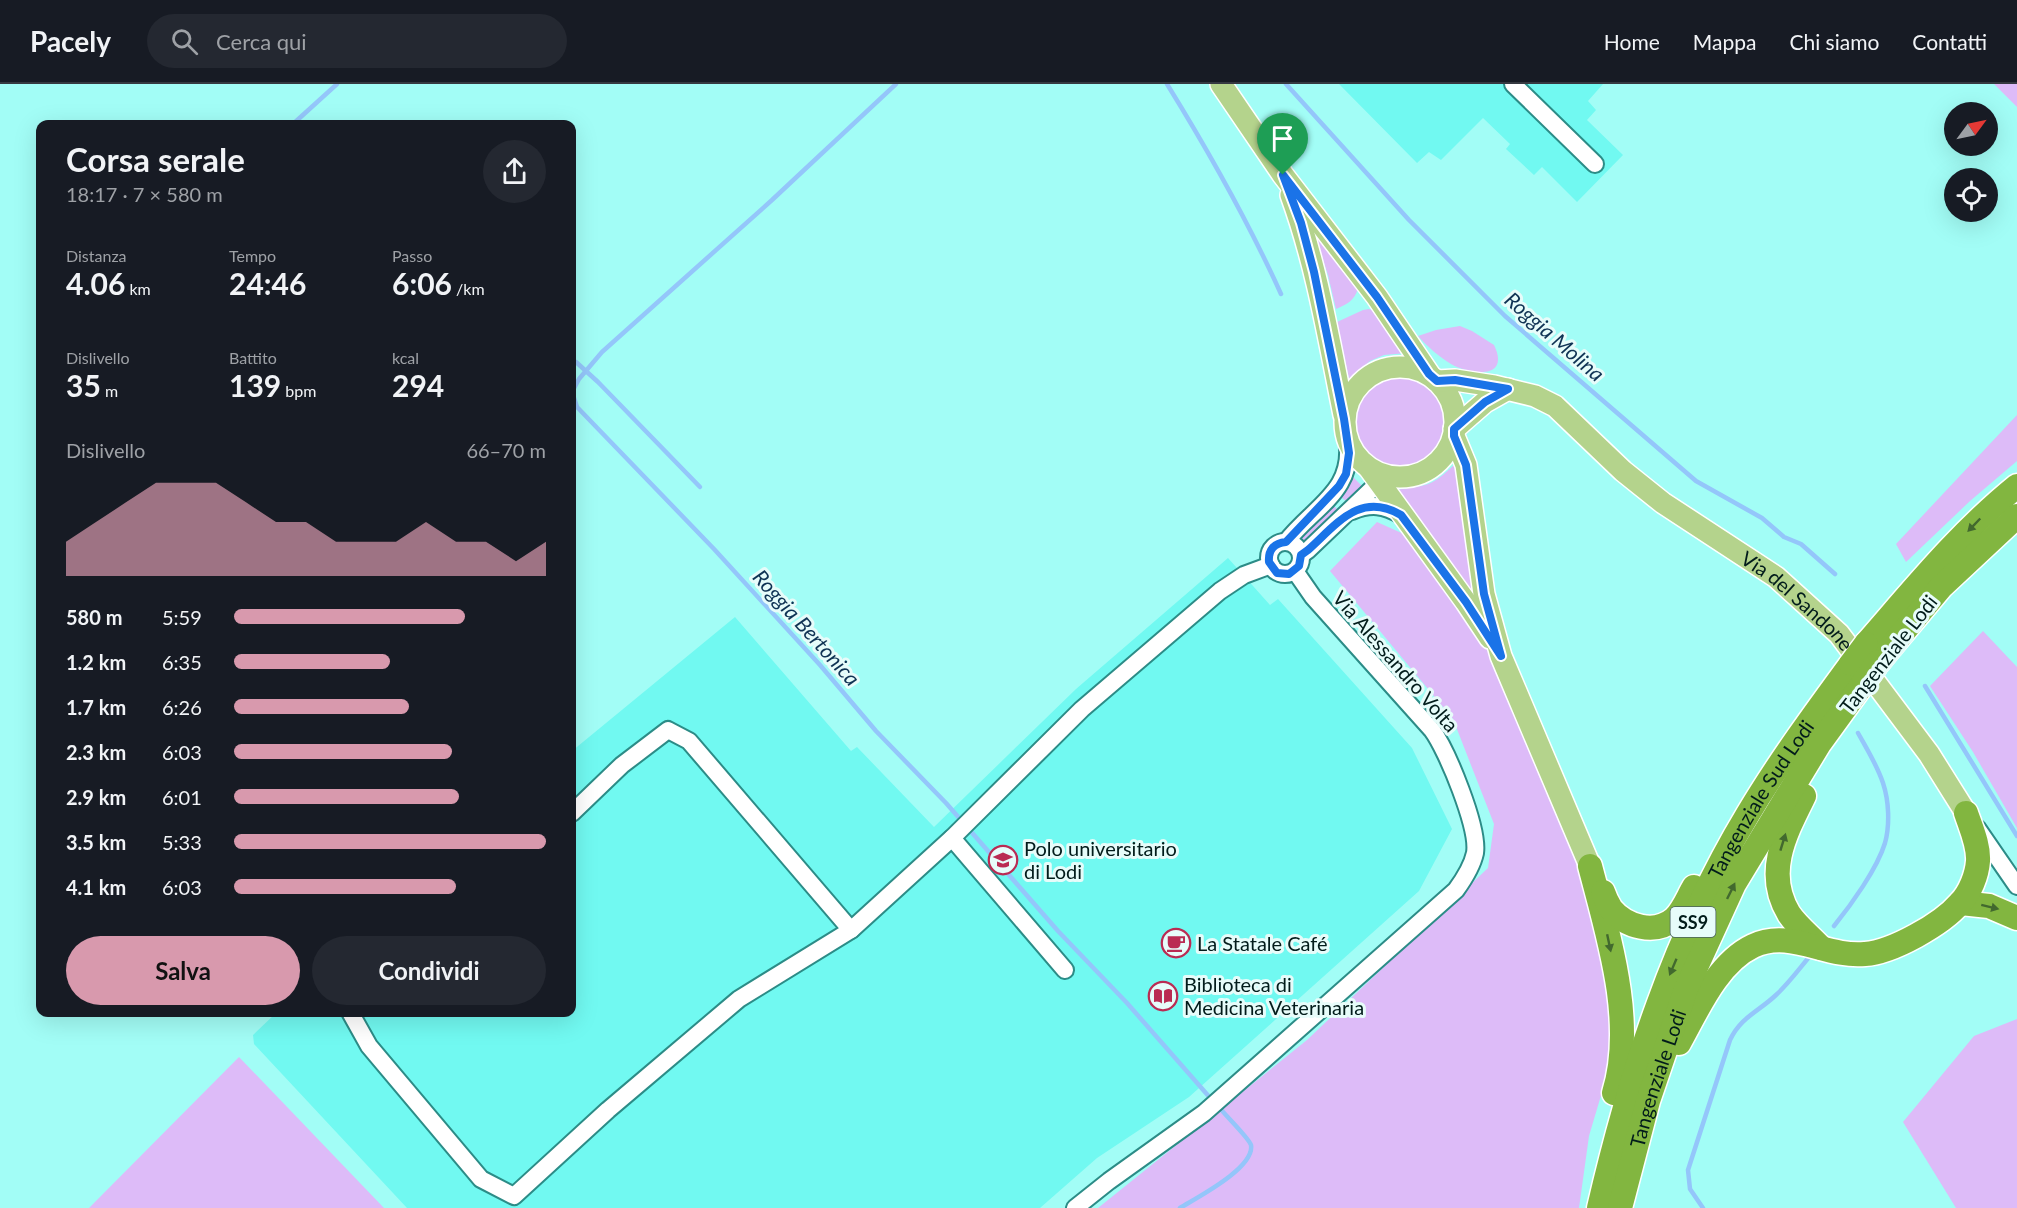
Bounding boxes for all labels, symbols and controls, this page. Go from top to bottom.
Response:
search box [147,14,567,68]
text: Pacely [30,24,111,58]
icon: search [168,25,201,58]
text: Cerca qui [216,28,307,55]
text: Home [1604,29,1660,54]
text: Mappa [1693,29,1756,54]
text: Chi siamo [1789,29,1879,54]
text: Contatti [1912,29,1987,54]
north arrow [1944,102,1998,156]
map controls [1944,102,1998,222]
pin [1257,113,1308,175]
icon: arrive [1266,122,1299,155]
text: Corsa serale [66,139,245,179]
button: share [483,140,546,203]
button: locate [1944,168,1998,222]
text: 18:17 · 7 × 580 m [66,182,223,206]
text: Distanza [66,246,127,265]
text: Tempo [229,246,276,265]
text: Passo [392,246,432,265]
text: 4.06 [66,265,125,301]
text: 24:46 [229,265,306,301]
text: 6:06 [392,265,452,301]
text: km [125,279,151,298]
text: /km [452,279,485,298]
water label: Roggia Molina [1500,286,1610,386]
text: Dislivello [66,348,130,367]
text: Battito [229,348,277,367]
text: kcal [392,348,419,367]
text: 35 [66,367,101,403]
text: 139 [229,367,281,403]
text: 294 [392,367,444,403]
text: m [101,381,118,400]
text: bpm [281,381,316,400]
text: Dislivello [66,438,145,462]
text: 66–70 m [466,438,546,462]
one-way arrow [1967,518,1981,532]
street label: Via del Sandone [1737,546,1859,655]
water label: Roggia Bertonica [748,564,866,690]
street label: Via Alessandro Volta [1328,586,1464,736]
street label: Tangenziale Lodi [1834,590,1942,718]
text: 580 m [66,605,122,629]
text: 5:59 [162,605,202,629]
text: 1.2 km [66,650,126,674]
text: 6:35 [162,650,202,674]
text: 1.7 km [66,695,126,719]
text: 6:26 [162,695,202,719]
street label: Tangenziale Sud Lodi [1703,715,1818,882]
text: 2.3 km [66,740,126,764]
text: 6:03 [162,740,202,764]
text: 2.9 km [66,785,126,809]
text: 6:01 [162,785,202,809]
text: 3.5 km [66,830,126,854]
text: 5:33 [162,830,202,854]
one-way arrow [1779,833,1788,851]
place label: Polo universitario di Lodi [1024,836,1177,883]
school or university icon: Polo universitario di Lodi [987,844,1019,876]
text: 4.1 km [66,875,126,899]
text: 6:03 [162,875,202,899]
one-way arrow [1727,882,1736,899]
one-way arrow [1981,903,1999,913]
road number: SS9 [1670,907,1716,937]
cafe icon: La Statale Café [1160,927,1192,959]
place label: La Statale Café [1197,931,1328,955]
one-way arrow [1605,934,1614,953]
button: Salva [66,936,300,1005]
button: Condividi [312,936,546,1005]
one-way arrow [1668,959,1678,977]
place label: Biblioteca di Medicina Veterinaria [1184,972,1364,1019]
library icon: Biblioteca di Medicina Veterinaria [1147,980,1179,1012]
street label: Tangenziale Lodi [1624,1006,1690,1150]

